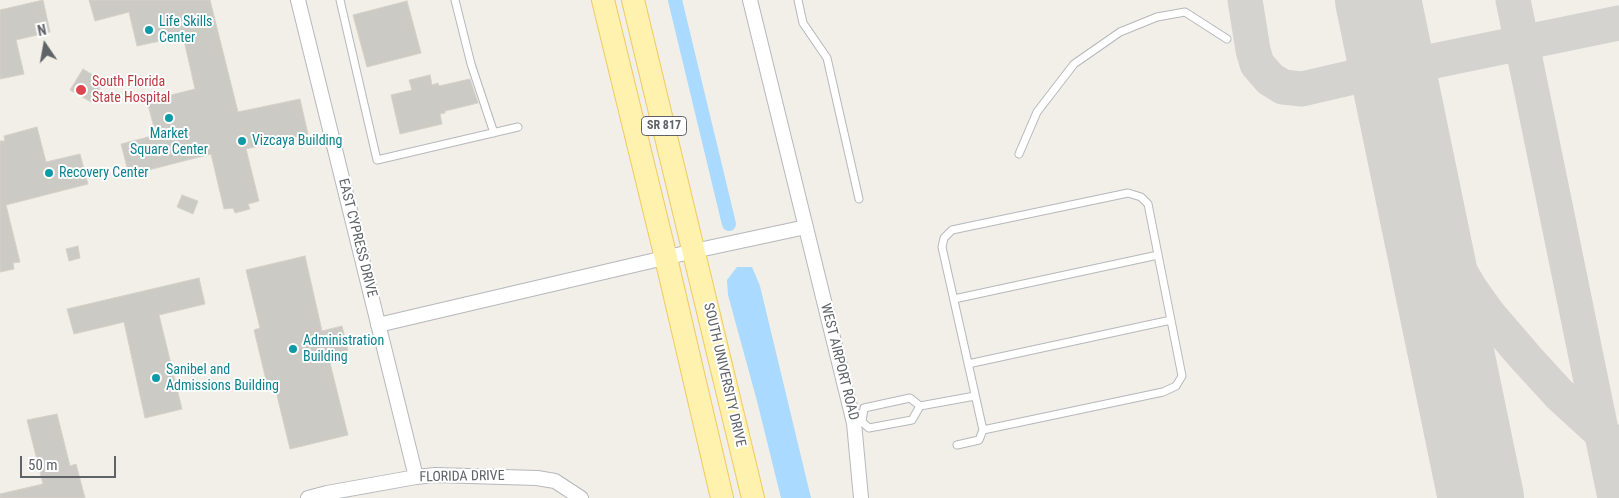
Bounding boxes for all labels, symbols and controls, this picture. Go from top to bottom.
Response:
place label: Life Skills Center [159,14,213,46]
north arrow [20,20,70,70]
text: N [36,22,48,39]
marker: Life Skills Center [143,24,155,36]
place label: South Florida State Hospital [92,74,170,106]
marker: South Florida State Hospital [74,83,88,97]
marker: Market Square Center [163,112,175,124]
road number: SR 817 [642,116,686,136]
place label: Market Square Center [130,126,208,158]
place label: Vizcaya Building [252,133,342,149]
marker: Vizcaya Building [236,135,248,147]
place label: Recovery Center [59,165,149,181]
marker: Recovery Center [43,167,55,179]
street label: EAST CYPRESS DRIVE [334,177,380,299]
street label: SOUTH UNIVERSITY DRIVE [699,301,749,449]
street label: WEST AIRPORT ROAD [816,302,862,422]
place label: Administration Building [303,333,384,366]
marker: Administration Building [287,343,299,355]
place label: Sanibel and Admissions Building [166,362,279,394]
marker: Sanibel and Admissions Building [150,372,162,384]
scale bar [22,446,119,478]
text: 50 m [28,456,58,474]
street label: FLORIDA DRIVE [419,468,505,486]

